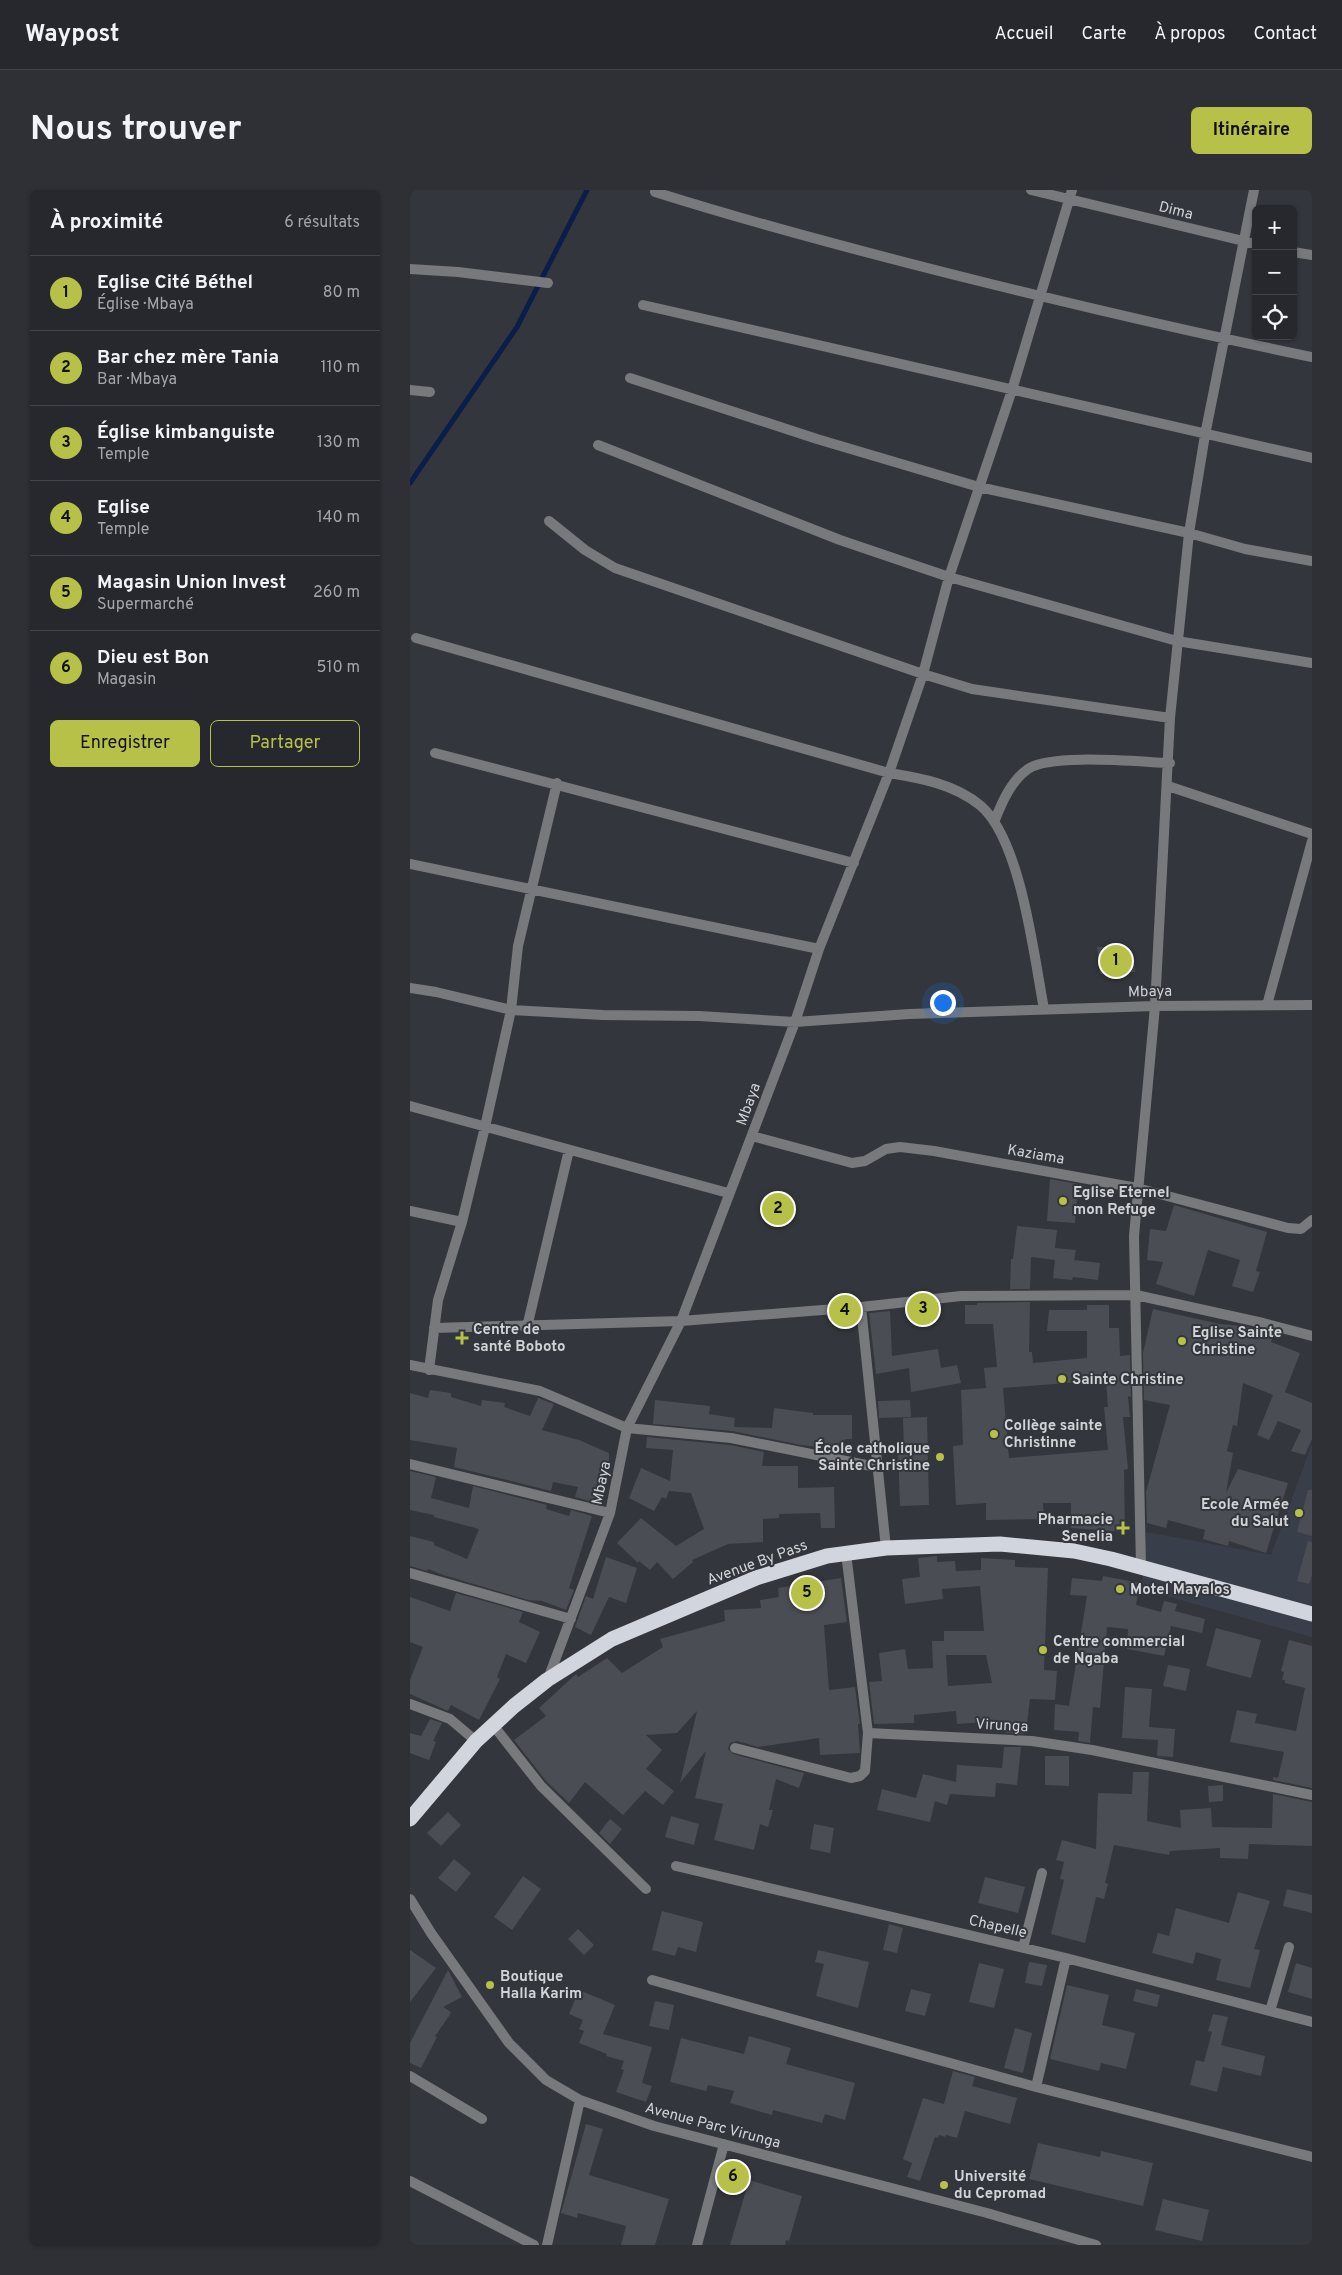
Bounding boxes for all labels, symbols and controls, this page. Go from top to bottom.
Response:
text: Waypost [25,20,119,50]
text: Accueil [994,23,1053,46]
text: Carte [1081,23,1126,46]
text: À propos [1154,23,1225,46]
text: Contact [1253,23,1317,46]
button: Itinéraire [1191,107,1312,154]
text: Nous trouver [30,108,242,152]
street label: Dima [1156,198,1195,225]
map controls [1252,205,1297,340]
button: + [1252,205,1297,250]
text: À proximité [50,209,163,236]
text: 6 résultats [284,213,360,233]
button: − [1252,250,1297,295]
text: Eglise Cité Béthel [97,271,253,295]
text: 1 [63,283,69,303]
text: 80 m [323,283,360,303]
text: Église · Mbaya [97,295,194,315]
button: locate [1252,295,1297,340]
text: Bar chez mère Tania [97,346,279,370]
text: 2 [61,358,71,378]
text: 110 m [320,358,360,378]
text: Bar · Mbaya [97,370,177,390]
text: Église kimbanguiste [97,421,275,445]
text: 3 [61,433,71,453]
text: 130 m [317,433,360,453]
text: Temple [97,445,149,465]
text: Eglise [97,496,150,520]
text: 4 [61,508,71,528]
text: 140 m [317,508,360,528]
text: Temple [97,520,149,540]
text: Magasin Union Invest [97,571,286,595]
text: 5 [61,583,71,603]
text: 260 m [313,583,360,603]
text: Supermarché [97,595,194,615]
text: Dieu est Bon [97,646,209,670]
text: 6 [61,658,71,678]
text: 510 m [317,658,360,678]
text: Magasin [97,670,156,690]
button: Enregistrer [50,720,200,767]
button: Partager [210,720,360,767]
pin: 1 [1100,942,1132,980]
street label: Mbaya [1128,983,1172,1002]
your location [930,990,956,1016]
street label: Mbaya [733,1081,766,1128]
street label: Kaziama [1006,1141,1066,1170]
place label: Eglise Eternel mon Refuge [1073,1184,1170,1220]
pin: 2 [762,1190,794,1228]
marker: Eglise Eternel mon Refuge [1057,1195,1069,1207]
pin: 3 [907,1290,939,1328]
pin: 4 [829,1292,861,1330]
place label: Centre de santé Boboto [473,1321,566,1357]
place label: Eglise Sainte Christine [1192,1324,1282,1360]
marker: Centre de santé Boboto [455,1331,469,1345]
marker: Eglise Sainte Christine [1176,1335,1188,1347]
place label: Sainte Christine [1072,1371,1184,1390]
marker: Sainte Christine [1056,1373,1068,1385]
place label: Collège sainte Christinne [1004,1417,1102,1453]
marker: Collège sainte Christinne [988,1428,1000,1440]
place label: École catholique Sainte Christine [815,1439,930,1476]
marker: École catholique Sainte Christine [934,1451,946,1463]
street label: Mbaya [589,1460,616,1507]
place label: Ecole Armée du Salut [1201,1496,1289,1532]
marker: Ecole Armée du Salut [1293,1507,1305,1519]
place label: Pharmacie Senelia [1038,1511,1113,1547]
marker: Pharmacie Senelia [1117,1522,1129,1534]
street label: Avenue By Pass [705,1536,810,1590]
pin: 5 [791,1574,823,1612]
place label: Motel Mayalos [1130,1581,1230,1600]
marker: Motel Mayalos [1114,1583,1126,1595]
place label: Centre commercial de Ngaba [1053,1633,1185,1669]
marker: Centre commercial de Ngaba [1037,1644,1049,1656]
street label: Virunga [975,1716,1029,1737]
street label: Chapelle [967,1912,1029,1943]
place label: Boutique Halla Karim [500,1968,582,2004]
marker: Boutique Halla Karim [484,1979,496,1991]
street label: Avenue Parc Virunga [643,2099,783,2154]
pin: 6 [717,2158,749,2196]
place label: Université du Cepromad [954,2168,1046,2204]
marker: Université du Cepromad [938,2179,950,2191]

